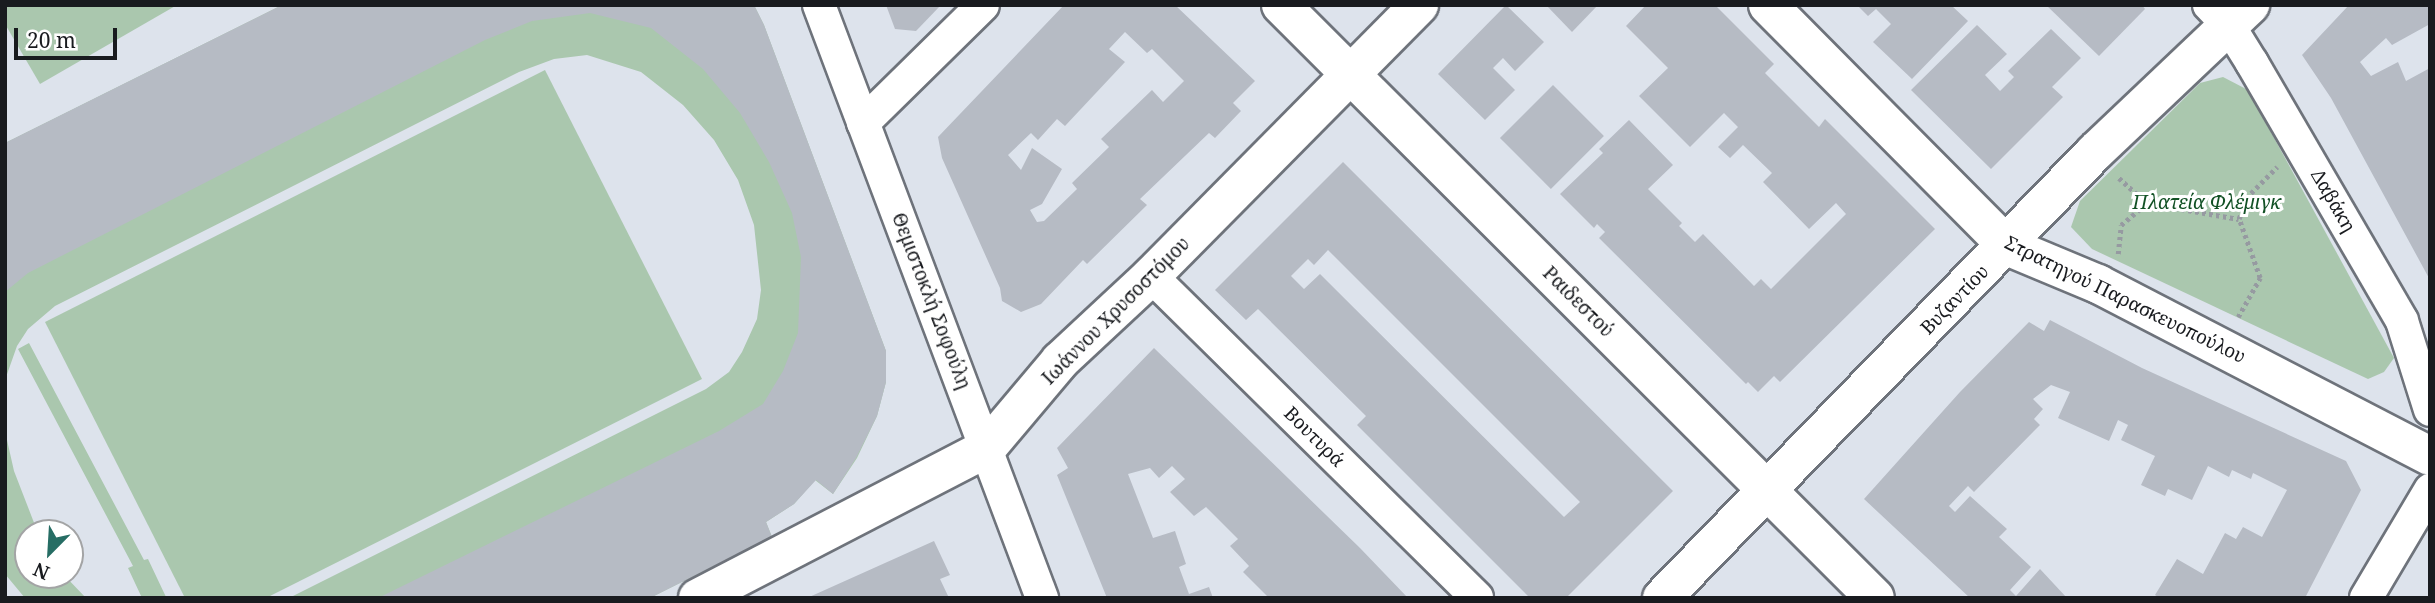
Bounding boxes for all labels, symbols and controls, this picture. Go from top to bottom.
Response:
scale bar [18,14,121,58]
text: 20 m [27,26,76,54]
street label: Δαβάκη [2306,166,2360,236]
park label: Πλατεία Φλέμιγκ [2133,192,2281,214]
street label: Θεμιστοκλή Σοφούλη [887,210,975,392]
street label: Ιωάννου Χρυσοστόμου [1037,232,1195,390]
street label: Στρατηγού Παρασκευοπούλου [2001,232,2249,368]
street label: Βυζαντίου [1916,260,1994,340]
street label: Ραιδεστού [1538,262,1618,342]
street label: Βουτυρά [1279,402,1349,472]
north arrow [14,519,84,589]
text: N [29,556,53,586]

